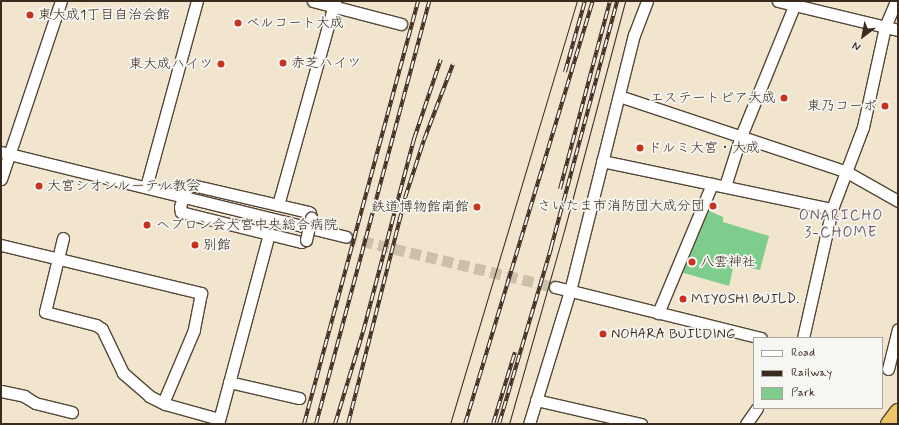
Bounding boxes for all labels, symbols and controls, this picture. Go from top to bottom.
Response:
place label: 東大成1丁目自治会館 [38,7,170,23]
marker: 東大成1丁目自治会館 [25,10,35,20]
place label: ベルコート大成 [246,15,344,31]
north arrow [843,16,883,56]
marker: ベルコート大成 [233,18,243,28]
text: N [850,38,863,54]
place label: 赤芝ハイツ [291,55,361,71]
place label: 東大成ハイツ [129,56,213,72]
marker: 赤芝ハイツ [278,58,288,68]
marker: 東大成ハイツ [216,59,226,69]
place label: エステートピア大成 [650,90,776,106]
marker: エステートピア大成 [779,93,789,103]
place label: 東乃コーポ [807,98,877,114]
marker: 東乃コーポ [880,101,890,111]
place label: ドルミ大宮・大成 [648,140,760,156]
marker: ドルミ大宮・大成 [635,143,645,153]
place label: 大宮シオンルーテル教会 [47,178,202,194]
marker: 大宮シオンルーテル教会 [34,181,44,191]
place label: さいたま市消防団大成分団 [537,198,705,214]
place label: 鉄道博物館南館 [371,199,469,215]
marker: さいたま市消防団大成分団 [708,201,718,211]
marker: 鉄道博物館南館 [472,202,482,212]
district label: ONARICHO 3-CHOME [801,207,881,242]
place label: ヘブロン会大宮中央総合病院 [156,217,338,233]
marker: ヘブロン会大宮中央総合病院 [141,219,153,231]
place label: 別館 [203,237,231,253]
marker: 別館 [190,240,200,250]
place label: 八雲神社 [700,254,756,270]
marker: 八雲神社 [687,257,697,267]
place label: MIYOSHI BUILD. [691,291,799,307]
marker: MIYOSHI BUILD. [678,294,688,304]
place label: NOHARA BUILDING [611,326,735,342]
marker: NOHARA BUILDING [598,329,608,339]
legend [753,337,883,409]
text: Road [791,345,815,361]
text: Railway [791,365,832,381]
text: Park [791,385,815,401]

